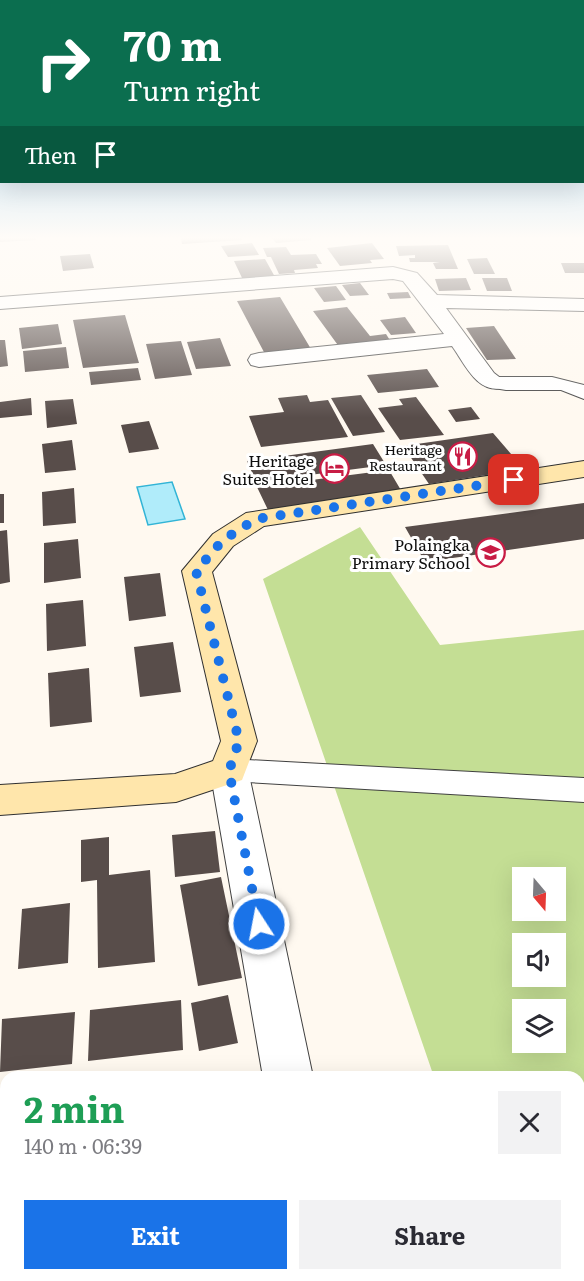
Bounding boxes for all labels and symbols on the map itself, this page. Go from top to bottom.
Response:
place label: Heritage Restaurant [369,439,442,475]
restaurant icon: Heritage Restaurant [447,441,479,473]
place label: Heritage Suites Hotel [222,448,314,490]
hotel icon: Heritage Suites Hotel [319,453,351,485]
pin [488,454,539,505]
place label: Polaingka Primary School [352,532,470,574]
school or university icon: Polaingka Primary School [475,537,507,569]
north arrow [512,867,566,921]
position arrow [227,892,291,956]

